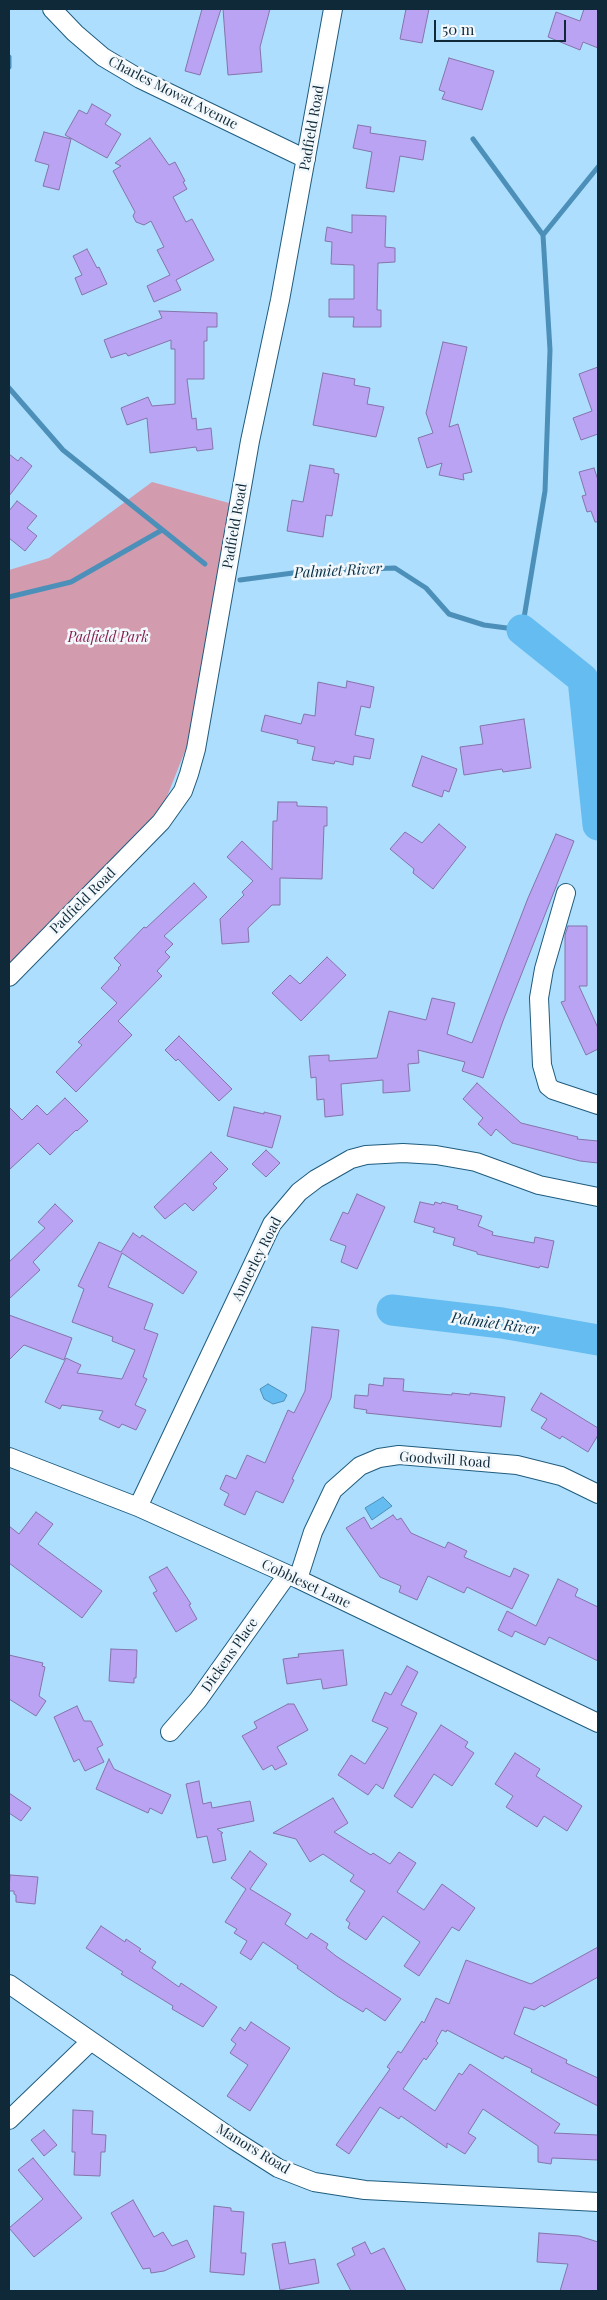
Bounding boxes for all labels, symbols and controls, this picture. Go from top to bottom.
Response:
scale bar [437,10,570,42]
text: 50 m [442,19,474,39]
street label: Charles Mowat Avenue [105,53,241,133]
street label: Padfield Road [296,84,328,172]
street label: Padfield Road [219,482,251,570]
water label: Palmiet River [294,560,382,582]
park label: Padfield Park [68,630,148,646]
street label: Padfield Road [47,865,119,937]
street label: Annerley Road [229,1214,285,1304]
water label: Palmiet River [450,1309,540,1339]
street label: Goodwill Road [399,1448,491,1472]
street label: Cobbleset Lane [259,1556,353,1612]
street label: Dickens Place [198,1615,262,1695]
street label: Manors Road [213,2120,293,2178]

